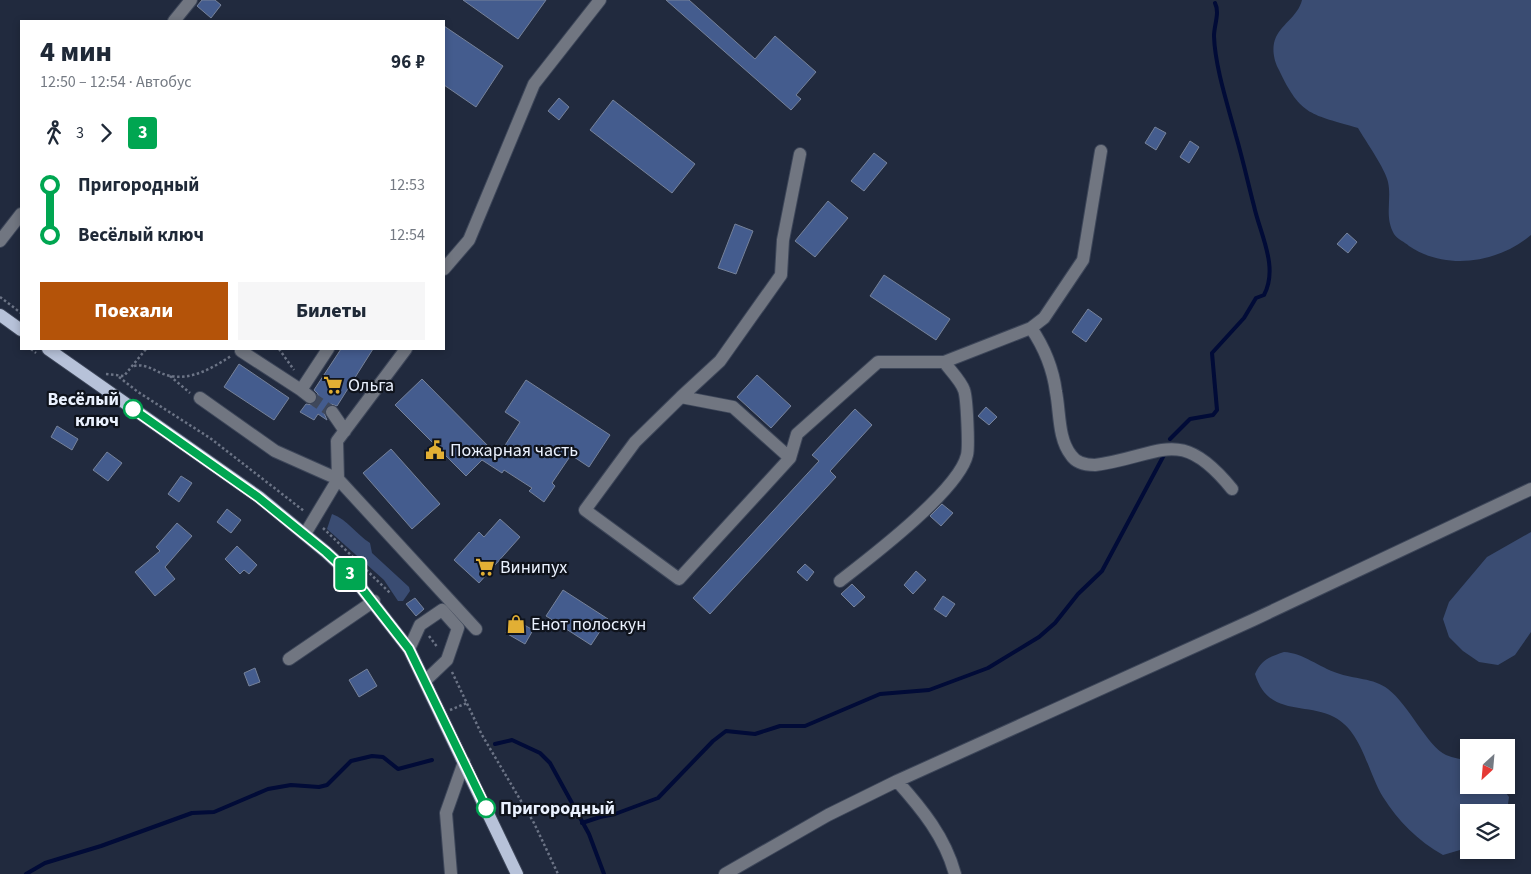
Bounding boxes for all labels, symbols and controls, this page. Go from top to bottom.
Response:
text: 4 мин [40,32,112,72]
text: 96 ₽ [391,49,425,76]
text: 12:50 – 12:54 · Автобус [40,71,192,93]
icon: walk [40,119,68,147]
icon: forward [92,119,120,147]
text: 3 [138,120,147,145]
text: 3 [76,122,84,144]
text: Пригородный [78,172,199,199]
text: 12:53 [389,174,425,196]
text: Весёлый ключ [78,222,204,249]
text: 12:54 [389,224,425,246]
button: Поехали [40,282,228,340]
button: Билеты [238,282,425,340]
place label: Ольга [348,373,394,398]
supermarket icon: Ольга [322,374,344,396]
place label: Весёлый ключ [47,387,119,433]
marker: Весёлый ключ [123,399,143,419]
place label: Пожарная часть [450,438,578,463]
public building icon: Пожарная часть [424,439,446,461]
place label: Винипух [500,555,567,580]
supermarket icon: Винипух [474,556,496,578]
line badge: 3 [334,558,366,590]
text: 3 [345,561,355,586]
place label: Енот полоскун [531,612,646,637]
shop icon: Енот полоскун [505,613,527,635]
north arrow [1460,739,1515,794]
map controls [1460,739,1515,859]
place label: Пригородный [500,796,615,821]
marker: Пригородный [476,798,496,818]
button: layers [1460,804,1515,859]

